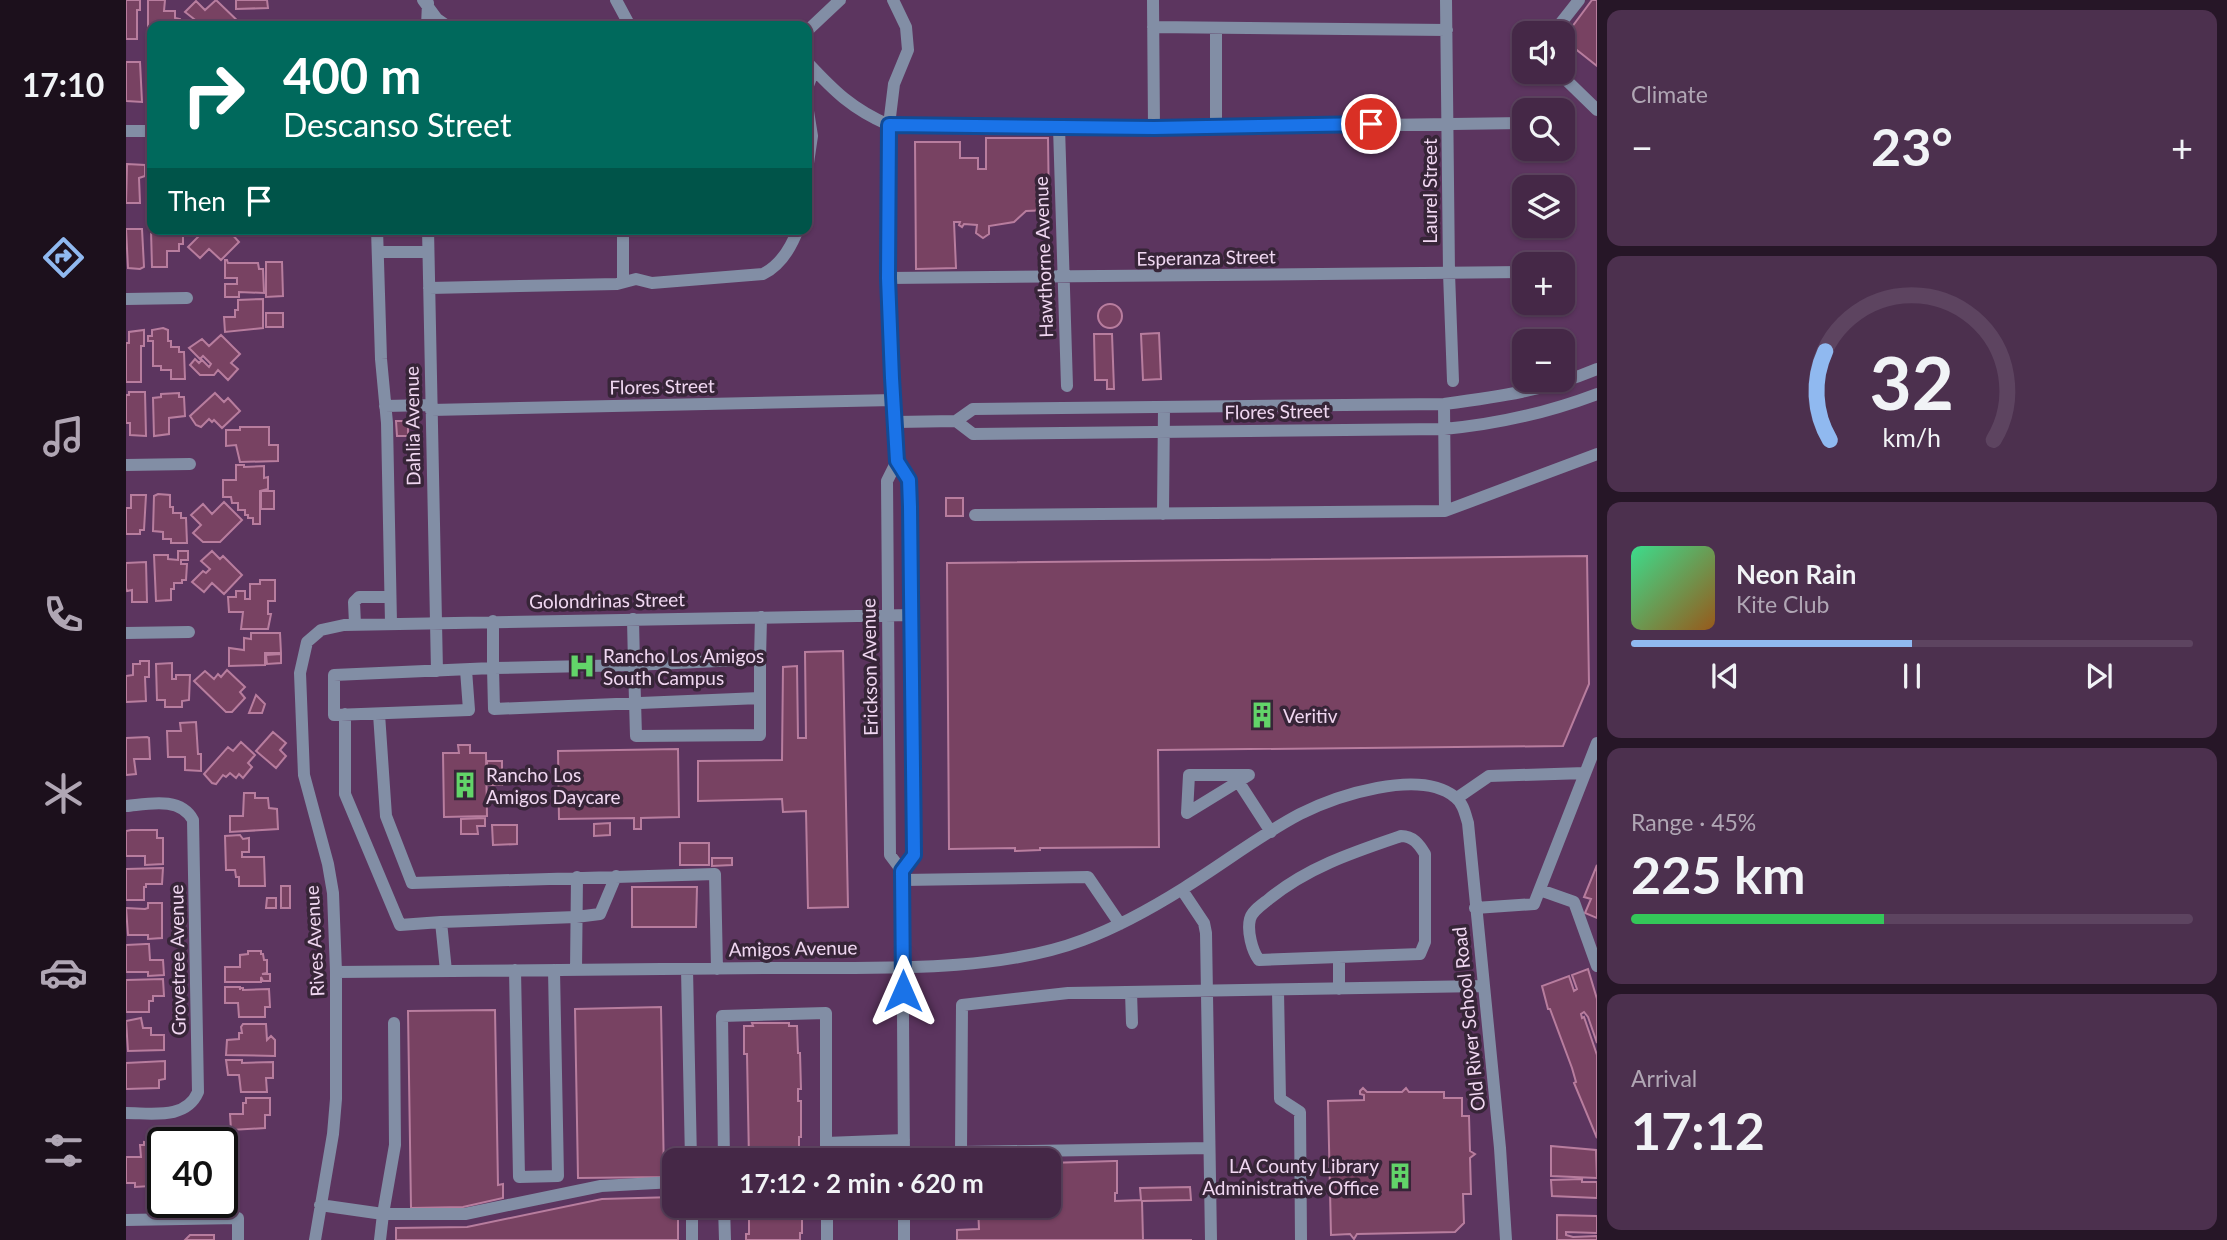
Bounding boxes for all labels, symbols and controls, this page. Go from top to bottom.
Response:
map controls [1512,21,1575,392]
button: sound [1512,21,1575,84]
text: 400 m [283,46,421,104]
icon: right [168,49,259,140]
text: 17:10 [22,65,104,104]
text: Climate [1631,80,1708,108]
pin [1341,94,1401,154]
button: search [1512,98,1575,161]
text: Descanso Street [283,105,511,144]
icon: arrive [1352,105,1390,143]
text: 23° [1871,115,1953,177]
text: − [1631,124,1653,170]
text: + [2171,124,2193,170]
street label: Laurel Street [1418,138,1441,244]
button: layers [1512,175,1575,238]
street label: Hawthorne Avenue [1029,176,1057,338]
icon: arrive [240,182,278,220]
text: Then [168,185,226,217]
icon: directions [39,233,88,282]
street label: Esperanza Street [1136,244,1276,270]
button: + [1512,252,1575,315]
button: − [1512,329,1575,392]
text: 32 [1870,338,1954,426]
street label: Dahlia Avenue [399,366,425,486]
street label: Flores Street [609,374,715,398]
street label: Flores Street [1224,399,1330,423]
icon: music [39,412,88,461]
text: km/h [1883,422,1941,452]
text: Neon Rain [1736,558,1856,590]
street label: Golondrinas Street [529,587,685,613]
icon: phone [39,590,88,639]
text: Kite Club [1736,590,1829,618]
street label: Erickson Avenue [856,598,882,736]
place label: Rancho Los Amigos South Campus [603,644,764,689]
hospital icon: Rancho Los Amigos South Campus [567,651,597,681]
icon: previous [1706,657,1744,695]
icon: pause [1893,657,1931,695]
icon: next [2080,657,2118,695]
building icon: Veritiv [1247,700,1277,730]
place label: Veritiv [1283,704,1338,727]
place label: Rancho Los Amigos Daycare [486,763,621,808]
icon: climate [39,769,88,818]
building icon: Rancho Los Amigos Daycare [450,770,480,800]
text: Range · 45% [1631,808,1756,836]
text: 225 km [1631,843,1805,905]
street label: Grovetree Avenue [164,884,190,1036]
street label: Rives Avenue [300,885,328,997]
street label: Old River School Road [1447,926,1489,1112]
street label: Amigos Avenue [728,935,858,961]
icon: car [39,948,88,997]
position arrow [866,954,940,1028]
text: Arrival [1631,1064,1697,1092]
text: 17:12 [1631,1099,1765,1161]
icon: filters [39,1126,88,1175]
speed limit sign: 40 [147,1127,238,1218]
place label: LA County Library Administrative Office [1202,1154,1379,1199]
building icon: LA County Library Administrative Office [1385,1161,1415,1191]
text: 17:12 · 2 min · 620 m [739,1167,984,1199]

